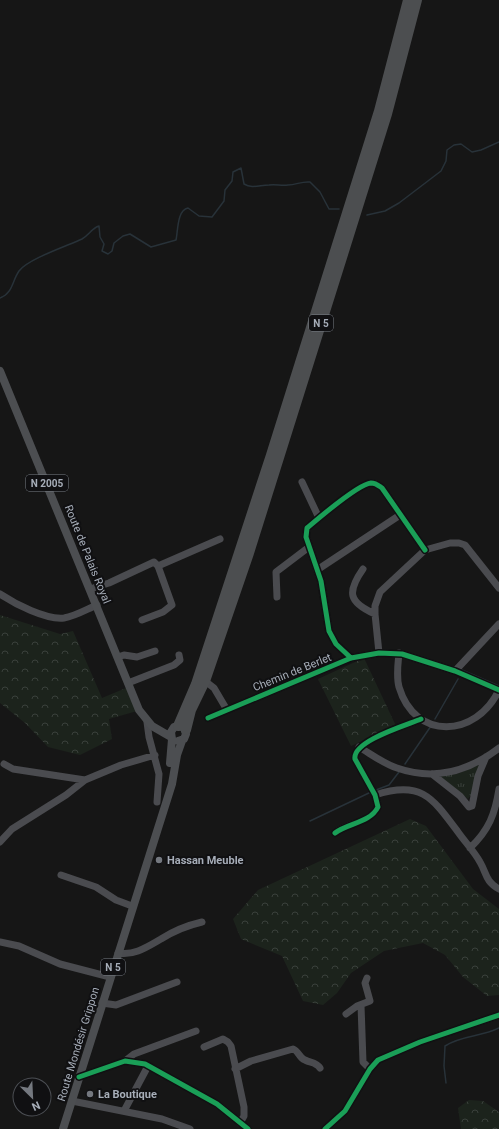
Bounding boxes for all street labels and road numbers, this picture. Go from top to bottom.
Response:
road number: N 5 [309,315,333,331]
road number: N 2005 [26,475,68,491]
street label: Route de Palais Royal [62,503,113,605]
street label: Chemin de Berlet [251,651,334,694]
road number: N 5 [101,959,125,975]
street label: Route Mondésir Grippon [55,986,102,1103]

